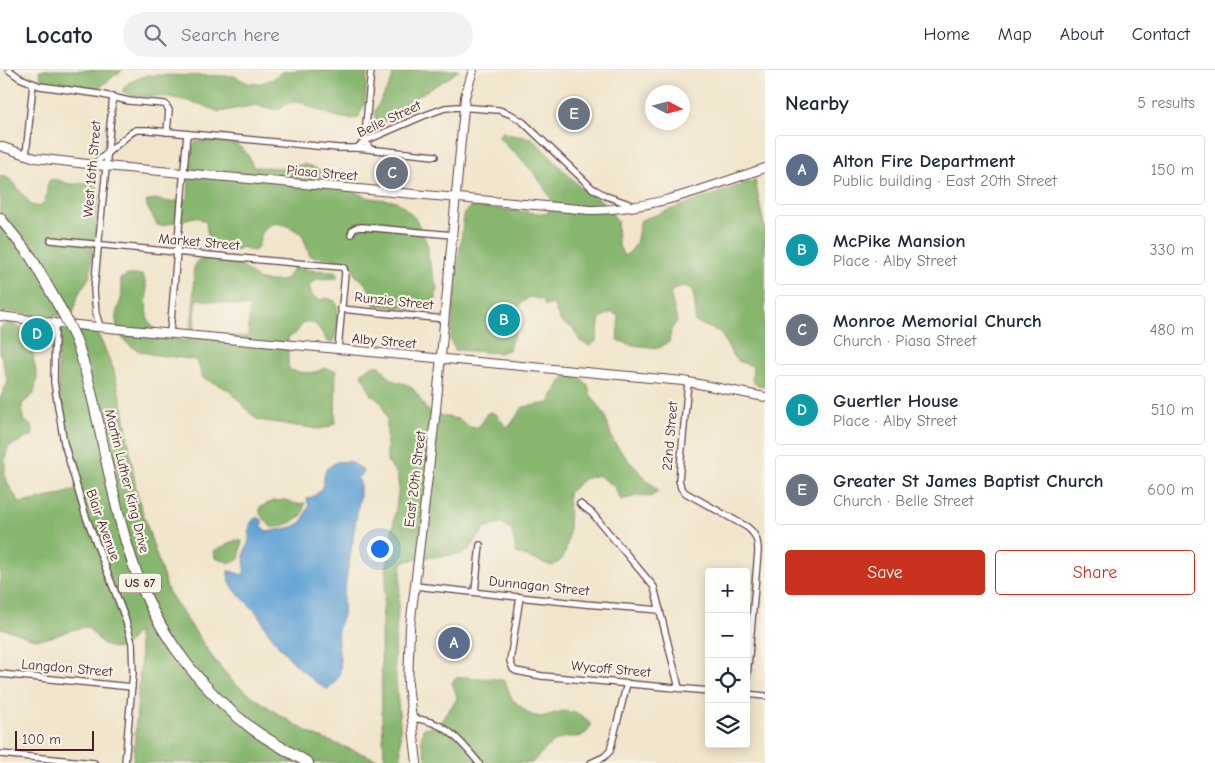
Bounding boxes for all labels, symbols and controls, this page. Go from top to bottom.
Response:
search box [123,12,473,57]
text: Locato [25,21,93,49]
icon: search [141,21,169,49]
text: Search here [181,24,280,46]
text: Home [923,24,970,45]
text: Map [998,24,1032,45]
text: About [1060,24,1104,45]
text: Contact [1132,24,1190,45]
north arrow [645,85,690,130]
text: Nearby [785,91,849,115]
text: 5 results [1137,94,1195,112]
pin: E [558,95,590,133]
street label: Belle Street [354,96,425,141]
street label: West 16th Street [79,119,105,218]
text: Alton Fire Department [833,150,1015,172]
pin: C [376,154,408,192]
street label: Piasa Street [286,161,359,185]
text: A [798,161,806,179]
text: 150 m [1151,161,1194,179]
text: Public building · East 20th Street [833,172,1057,190]
street label: Market Street [158,230,241,254]
text: McPike Mansion [833,230,966,252]
text: B [797,241,807,259]
text: 330 m [1149,241,1194,259]
text: Place · Alby Street [833,252,957,270]
street label: Runzie Street [354,288,435,314]
pin: B [488,301,520,339]
text: Monroe Memorial Church [833,310,1042,332]
pin: D [21,315,53,353]
text: C [797,321,807,339]
text: 480 m [1150,321,1194,339]
street label: Alby Street [351,330,418,352]
text: Church · Piasa Street [833,332,976,350]
text: Guertler House [833,390,958,412]
street label: 22nd Street [659,400,682,471]
text: D [797,401,807,419]
text: 510 m [1151,401,1194,419]
street label: Martin Luther King Drive [101,407,153,555]
text: Place · Alby Street [833,412,957,430]
street label: East 20th Street [401,429,429,528]
text: Greater St James Baptist Church [833,470,1104,492]
text: E [797,481,807,499]
text: 600 m [1147,481,1194,499]
street label: Blair Avenue [82,487,124,563]
text: Church · Belle Street [833,492,974,510]
your location [367,536,393,562]
button: Save [785,550,985,595]
button: Share [995,550,1195,595]
map controls [705,568,750,748]
button: + [705,568,750,613]
street label: Dunnagan Street [488,572,591,600]
road number: US 67 [119,573,161,592]
button: − [705,613,750,658]
pin: A [438,624,470,662]
street label: Langdon Street [21,656,114,681]
street label: Wycoff Street [570,657,652,681]
button: locate [705,658,750,703]
button: layers [705,703,750,748]
scale bar [15,728,94,751]
text: 100 m [22,731,61,748]

